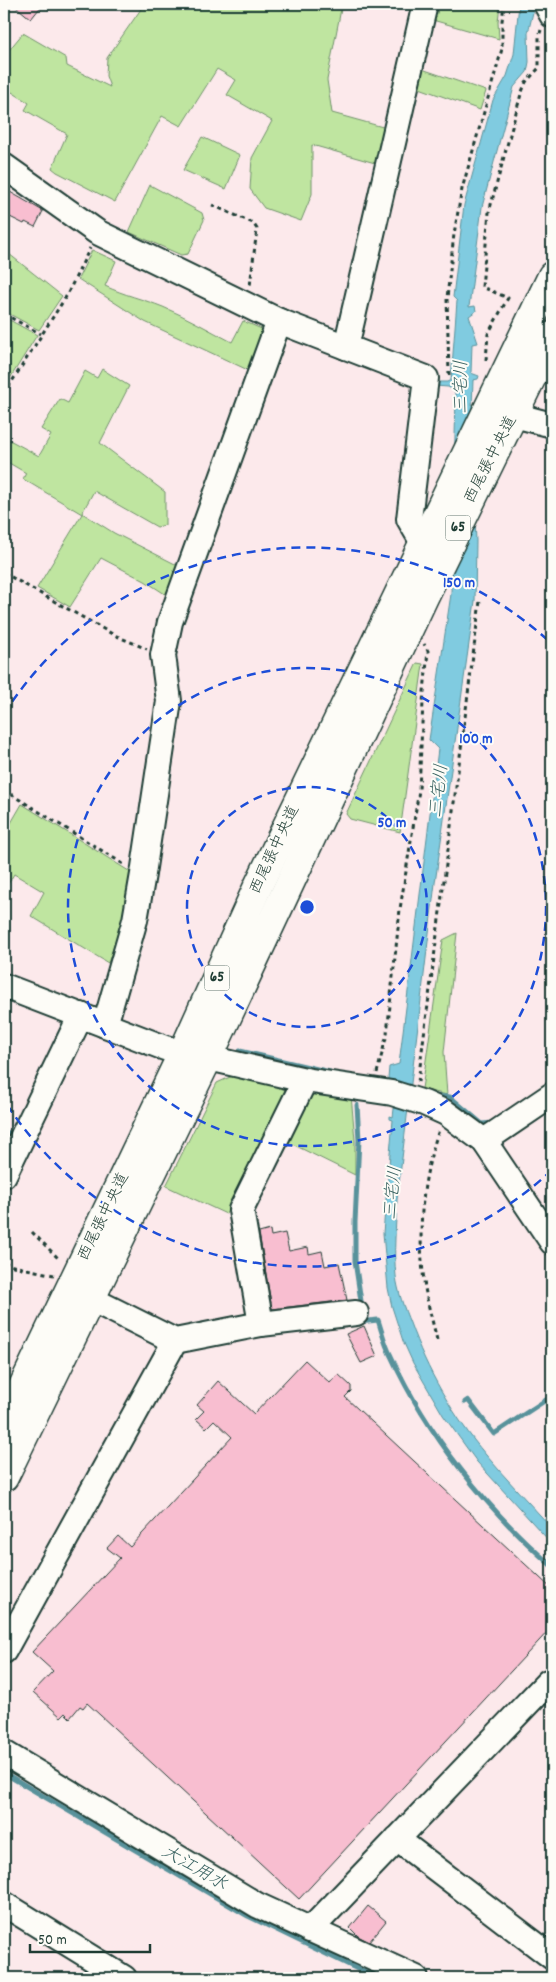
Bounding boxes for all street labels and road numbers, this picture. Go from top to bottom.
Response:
street label: 西尾張中央道 [459,412,523,508]
road number: 65 [446,516,470,540]
street label: 西尾張中央道 [244,802,306,898]
road number: 65 [204,966,230,990]
street label: 西尾張中央道 [73,1169,135,1265]

